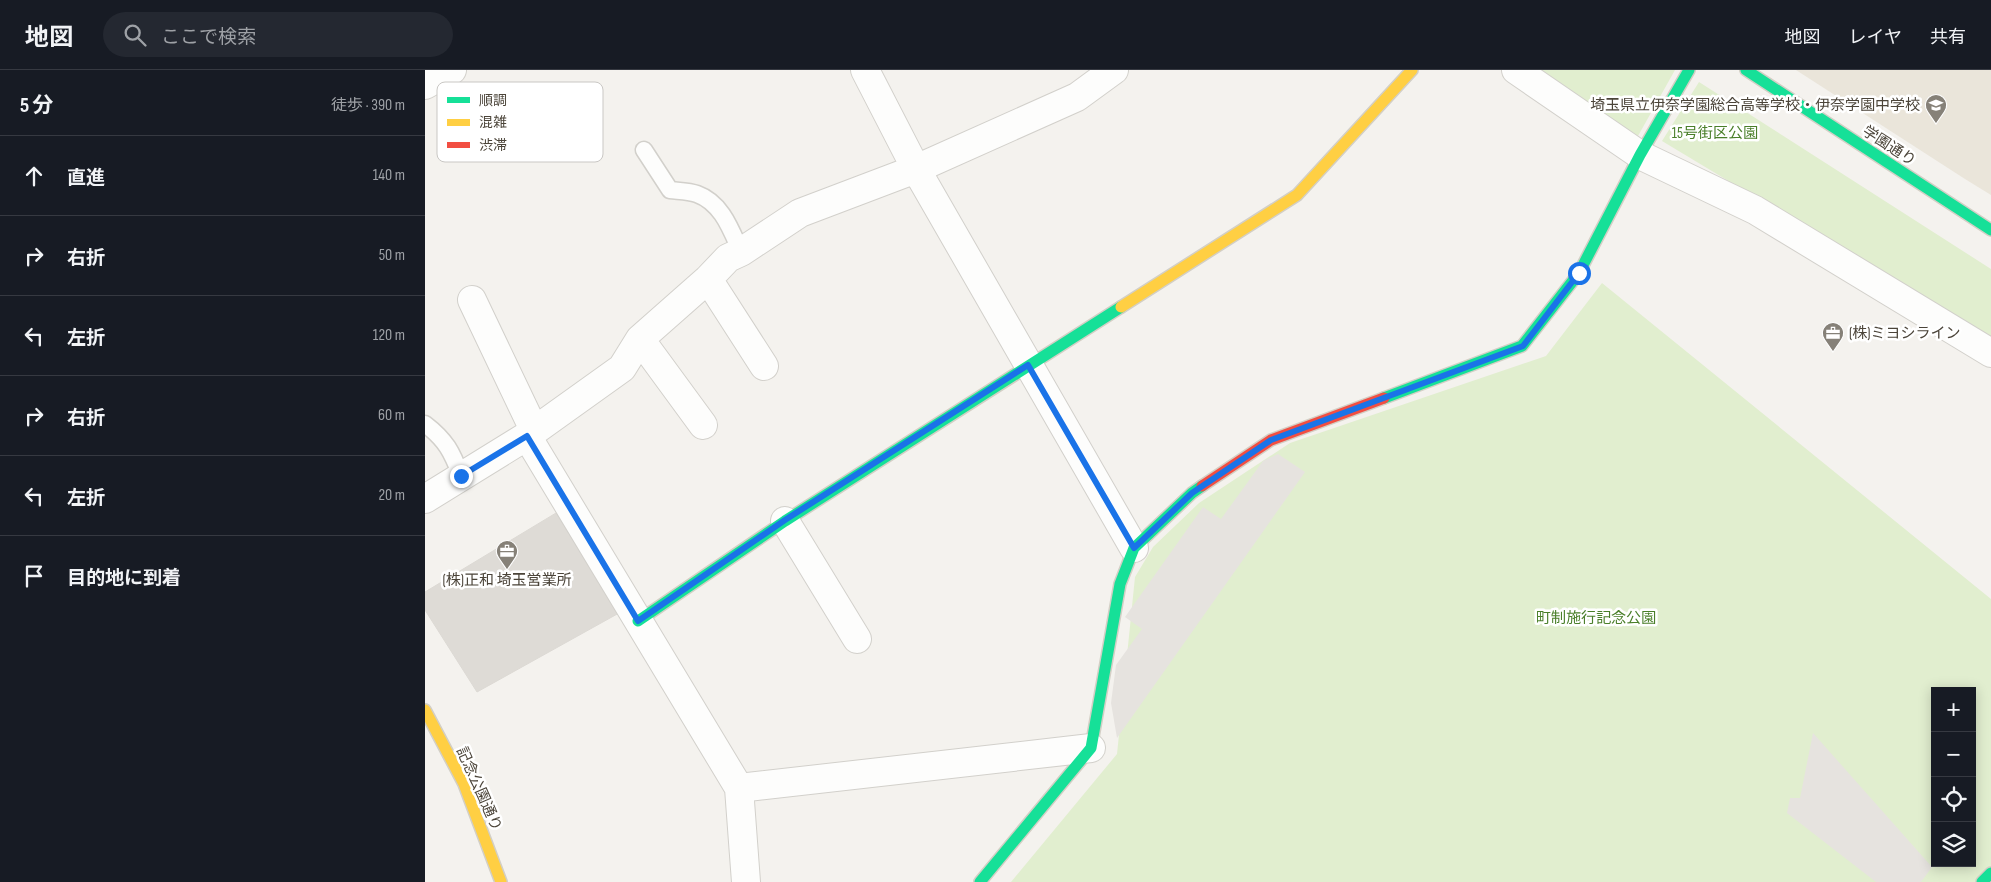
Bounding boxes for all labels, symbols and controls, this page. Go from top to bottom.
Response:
search box [103,12,453,57]
icon: search [121,21,149,49]
text: 地図 [25,23,73,52]
text: ここで検索 [161,26,256,49]
text: 地図 [1785,27,1821,48]
text: レイヤ [1849,27,1902,48]
text: 共有 [1930,27,1966,48]
legend [437,82,603,162]
text: 順調 [479,92,507,109]
text: 5 分 [20,93,54,118]
school or university icon: 埼玉県立伊奈学園総合高等学校・伊奈学園中学校 [1924,93,1948,124]
text: 徒歩 · 390 m [331,96,405,115]
place label: 埼玉県立伊奈学園総合高等学校・伊奈学園中学校 [1590,96,1920,115]
text: 混雑 [479,114,507,131]
street label: 学園通り [1859,122,1919,170]
park label: 15号街区公園 [1672,124,1758,143]
text: 渋滞 [479,137,507,154]
icon: ahead [20,162,48,190]
text: 140 m [373,166,405,185]
text: 直進 [67,167,105,190]
icon: right [20,242,48,270]
text: 50 m [379,246,405,265]
text: 右折 [67,247,105,270]
route start [1568,262,1591,285]
office icon: (株)ミヨシライン [1821,321,1845,352]
icon: left [20,322,48,350]
place label: (株)ミヨシライン [1849,324,1961,343]
text: 120 m [373,326,405,345]
text: 左折 [67,327,105,350]
icon: right [20,402,48,430]
text: 60 m [378,406,405,425]
text: 右折 [67,407,105,430]
route end [450,465,473,488]
icon: left [20,482,48,510]
text: 20 m [378,486,405,505]
text: 左折 [67,487,105,510]
office icon: (株)正和 埼玉営業所 [495,539,519,570]
icon: arrive [20,562,48,590]
text: 目的地に到着 [67,567,181,590]
place label: (株)正和 埼玉営業所 [443,571,571,590]
park label: 町制施行記念公園 [1536,609,1656,628]
map controls [1931,687,1976,867]
button: + [1931,687,1976,732]
button: − [1931,732,1976,777]
street label: 記念公園通り [452,744,506,834]
button: locate [1931,777,1976,822]
button: layers [1931,822,1976,867]

